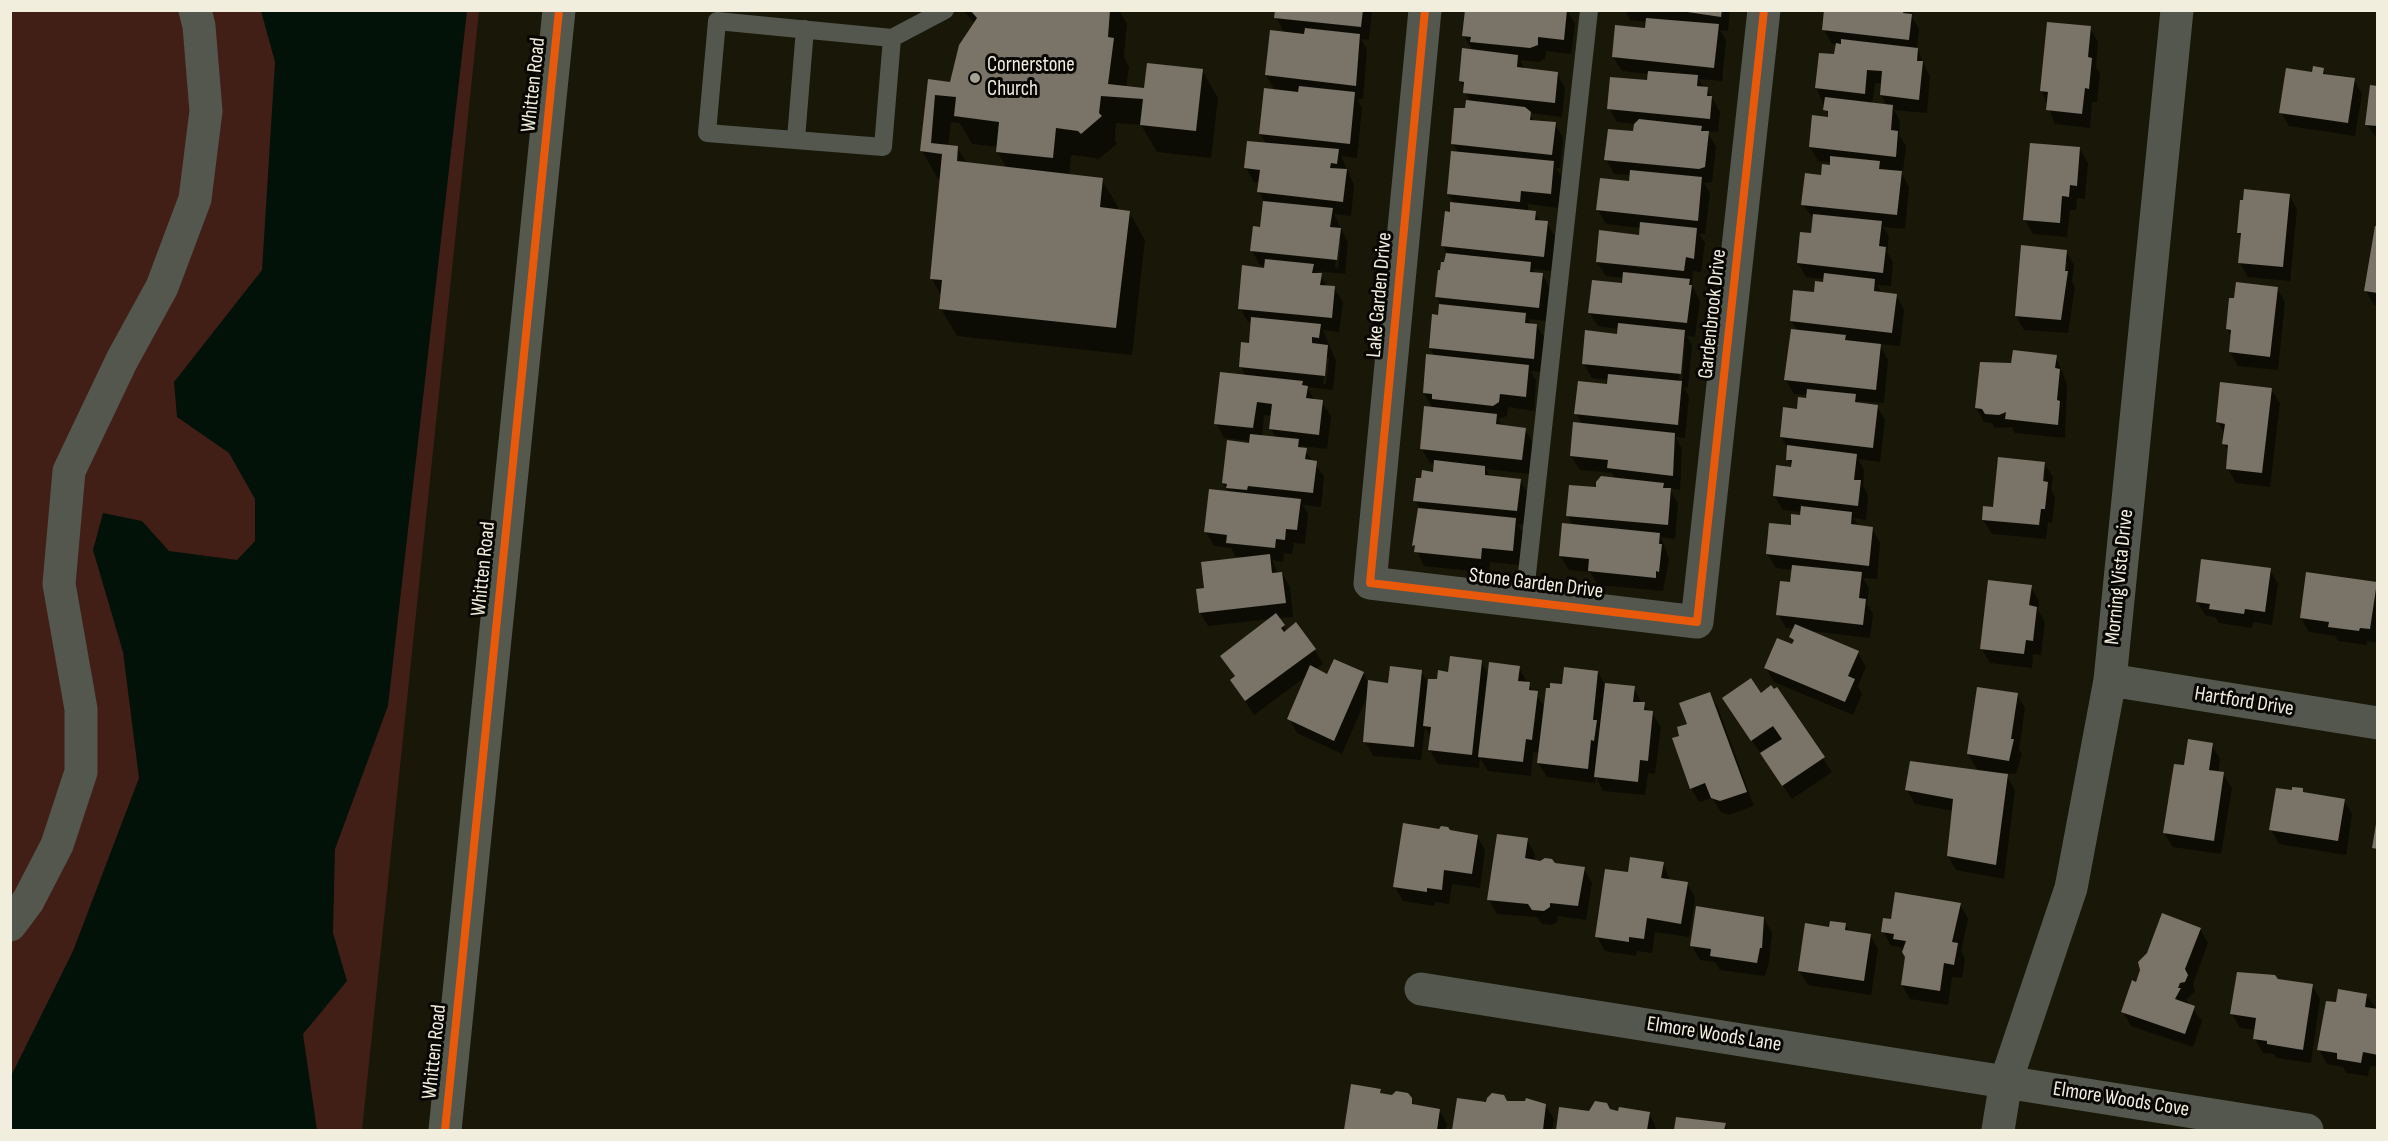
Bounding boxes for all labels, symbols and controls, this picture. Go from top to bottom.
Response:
street label: Whitten Road [517,36,551,134]
place label: Cornerstone Church [987,53,1075,103]
marker: Cornerstone Church [968,71,982,85]
street label: Lake Garden Drive [1362,231,1398,359]
street label: Gardenbrook Drive [1694,248,1732,380]
street label: Morning Vista Drive [2100,508,2140,646]
street label: Whitten Road [467,520,501,618]
street label: Stone Garden Drive [1467,563,1605,605]
street label: Hartford Drive [2193,682,2295,722]
street label: Whitten Road [418,1003,452,1101]
street label: Elmore Woods Lane [1645,1012,1783,1058]
street label: Elmore Woods Cove [2051,1077,2191,1123]

